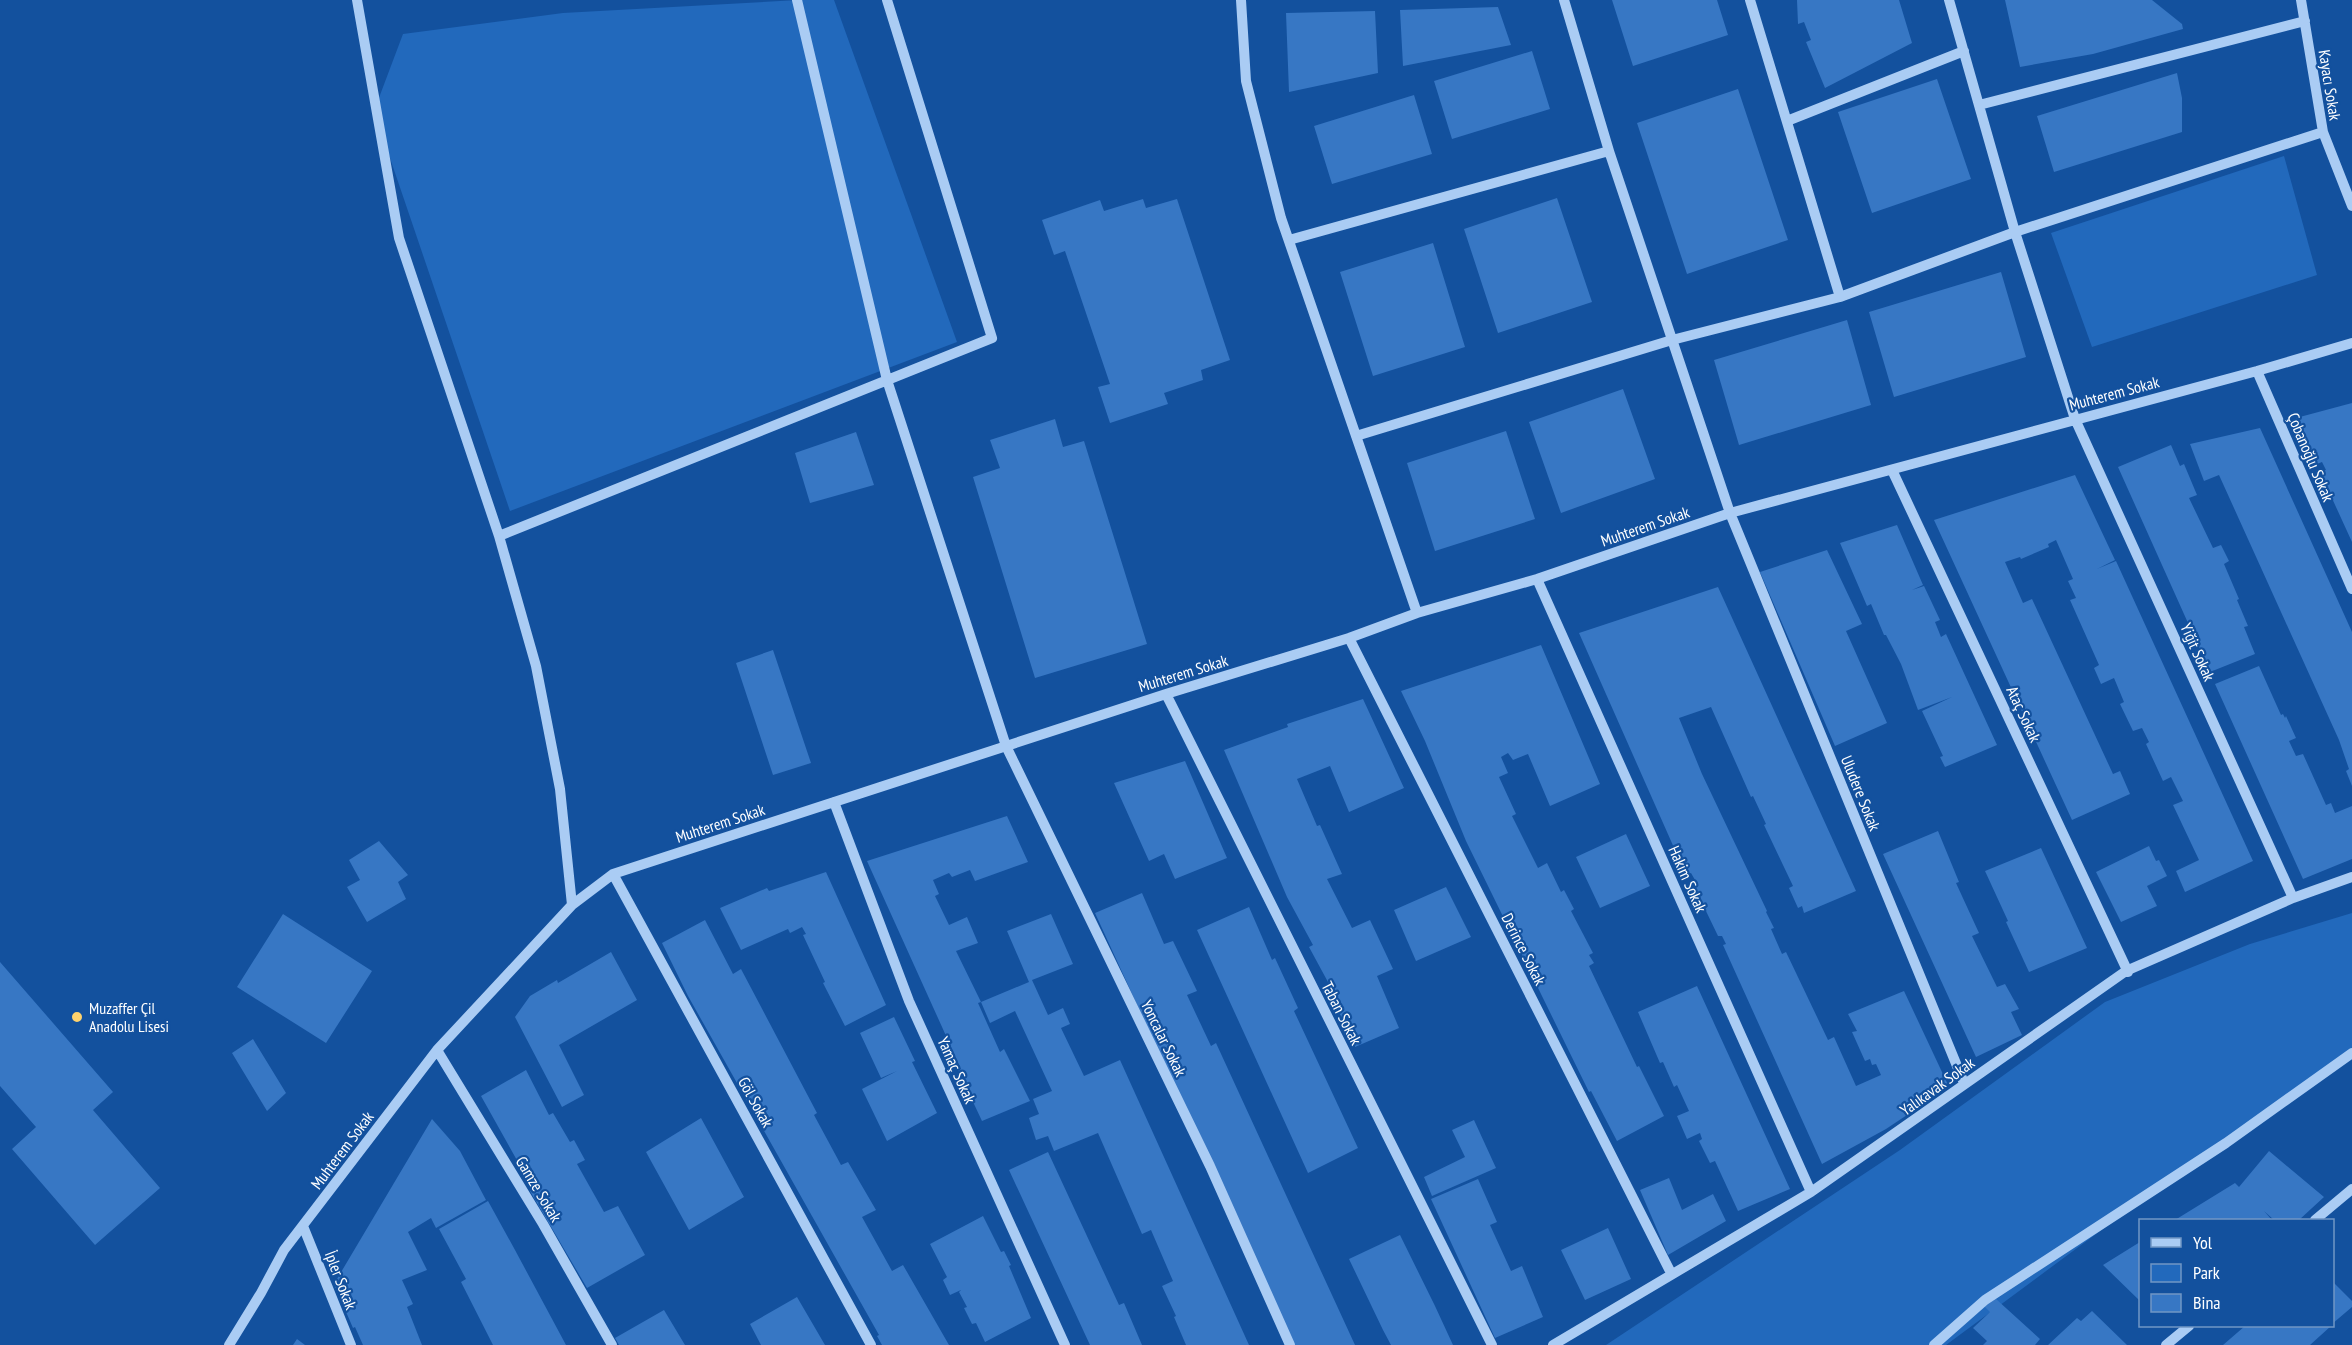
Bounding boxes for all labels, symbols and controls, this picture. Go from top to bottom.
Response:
street label: Kayacı Sokak [2315,48,2346,123]
street label: Muhterem Sokak [2067,371,2162,415]
street label: Çobanoğlu Sokak [2283,410,2339,505]
street label: Muhterem Sokak [1598,501,1693,551]
street label: Yiğit Sokak [2176,620,2220,685]
street label: Muhterem Sokak [1136,650,1231,696]
street label: Ataç Sokak [2002,683,2046,746]
street label: Uludere Sokak [1837,752,1885,834]
street label: Muhterem Sokak [673,799,768,847]
street label: Hakim Sokak [1664,842,1712,916]
street label: Derince Sokak [1497,910,1551,989]
street label: Taban Sokak [1318,978,1367,1049]
street label: Yoncalar Sokak [1137,996,1191,1080]
place label: Muzaffer Çil Anadolu Lisesi [89,998,169,1036]
marker: Muzaffer Çil Anadolu Lisesi [70,1010,84,1024]
street label: Yamaç Sokak [933,1034,981,1107]
street label: Yalıkavak Sokak [1896,1052,1979,1120]
street label: Göl Sokak [734,1073,778,1131]
street label: Muhterem Sokak [306,1106,378,1193]
street label: Gamze Sokak [512,1153,567,1226]
legend [2139,1219,2334,1327]
text: Yol [2193,1231,2213,1254]
street label: İpler Sokak [321,1248,362,1313]
text: Park [2193,1261,2220,1284]
text: Bina [2193,1291,2221,1314]

